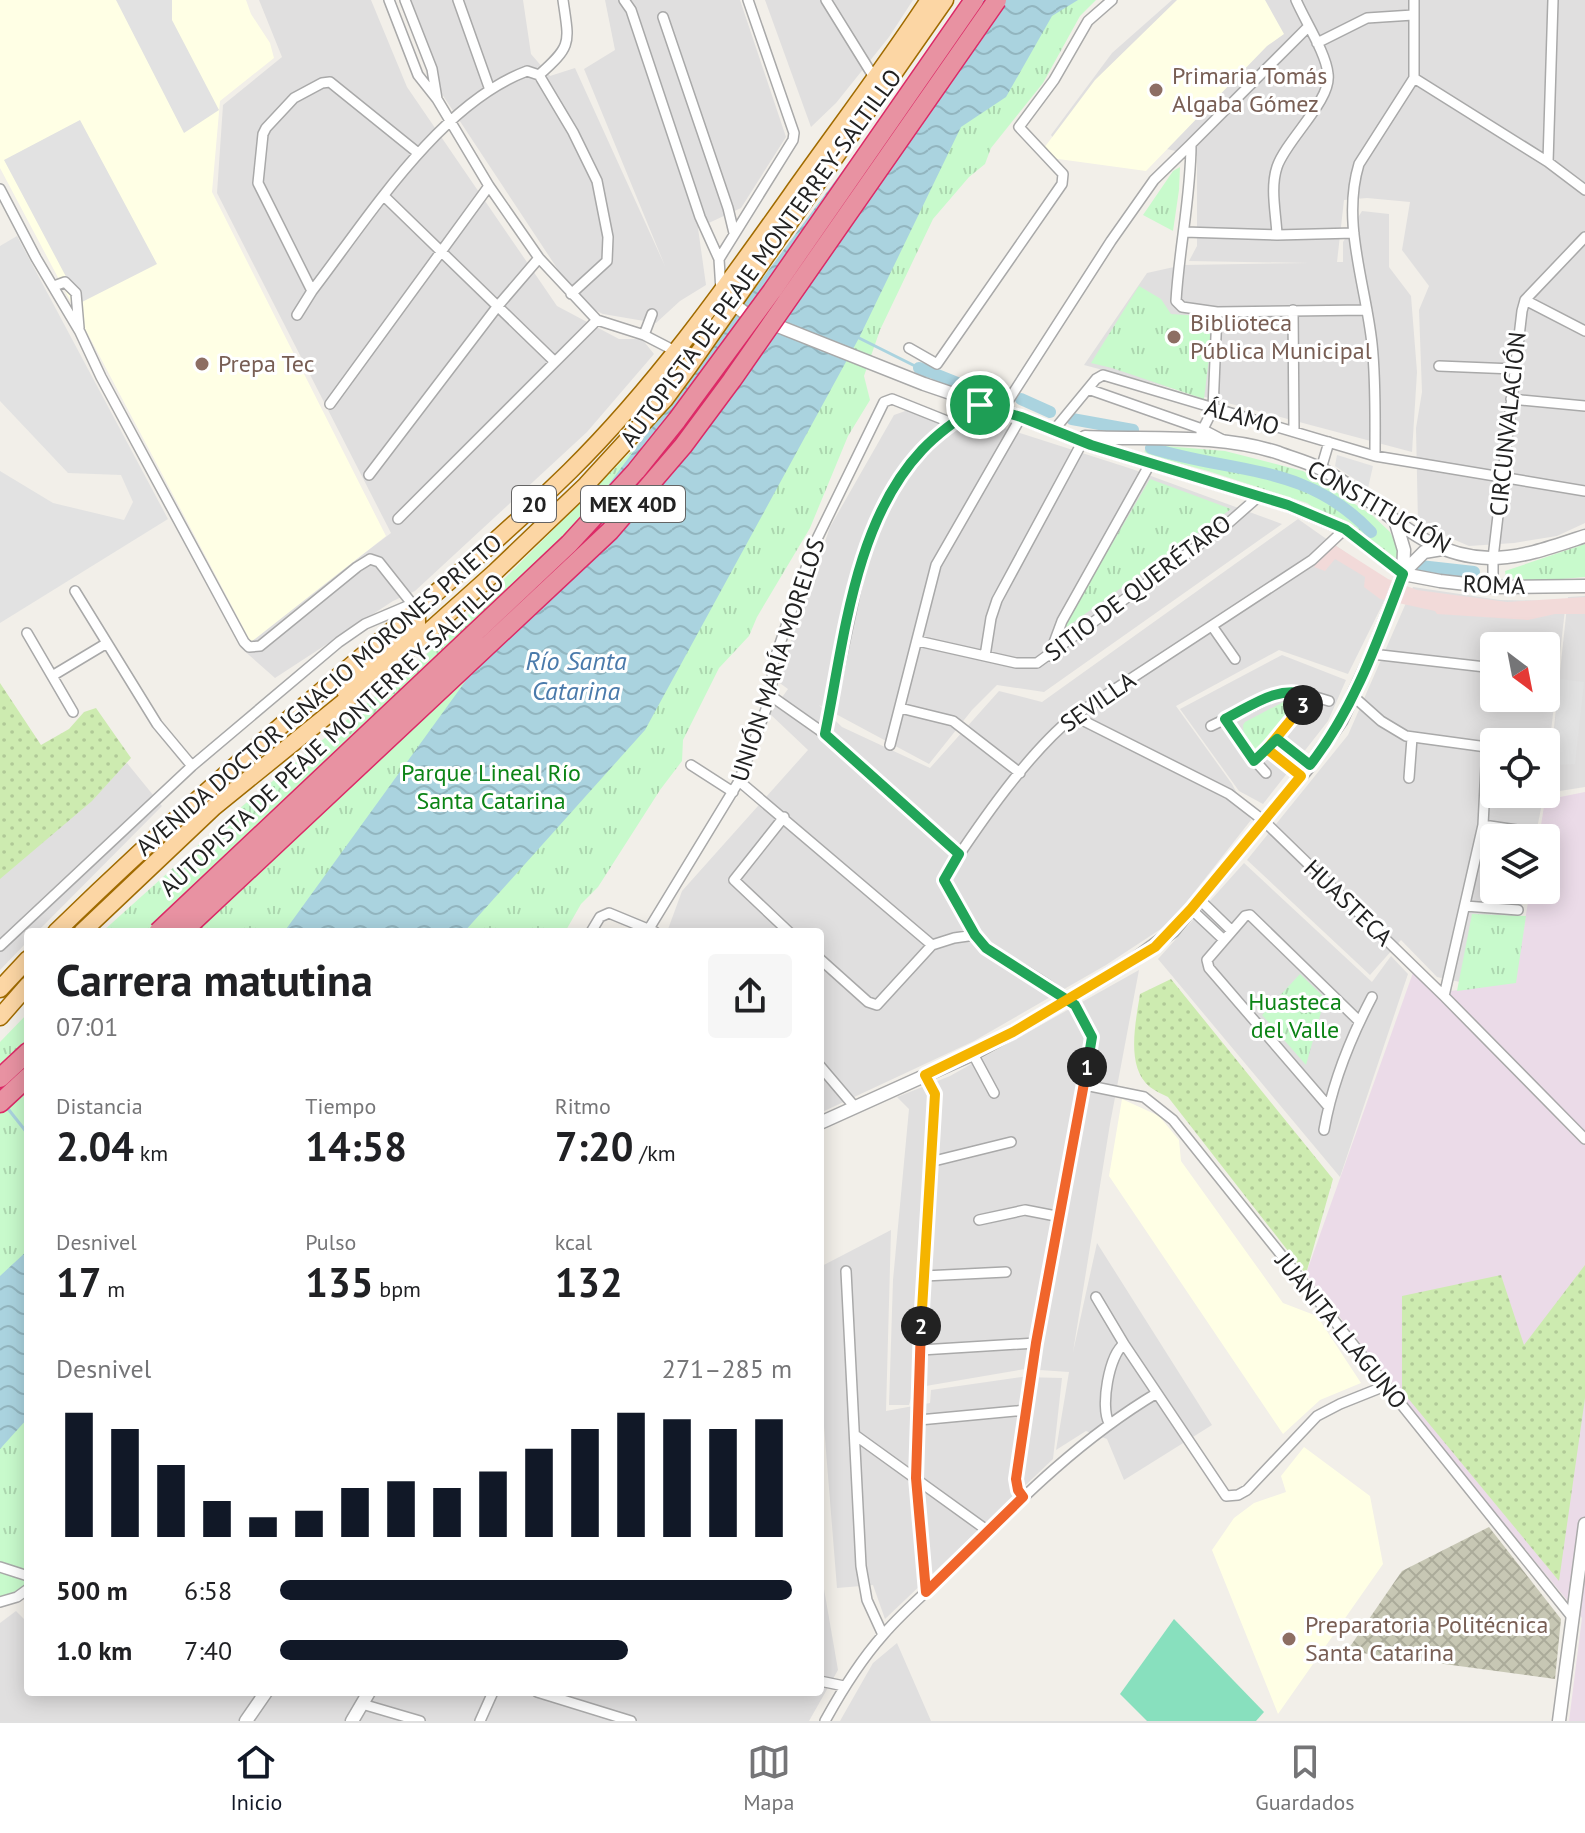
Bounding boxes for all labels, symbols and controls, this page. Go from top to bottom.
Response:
place label: Primaria Tomás Algaba Gómez [1172,60,1327,119]
street label: AUTOPISTA DE PEAJE MONTERREY-SALTILLO [613,62,908,453]
marker: Primaria Tomás Algaba Gómez [1147,81,1165,99]
place label: Biblioteca Pública Municipal [1190,307,1372,366]
marker: Biblioteca Pública Municipal [1165,328,1183,346]
street label: CIRCUNVALACIÓN [1482,330,1533,518]
place label: Prepa Tec [218,348,315,379]
marker: Prepa Tec [193,355,211,373]
pin [946,371,1014,439]
icon: arrive [958,383,1002,427]
street label: ÁLAMO [1201,391,1283,442]
street label: CONSTITUCIÓN [1302,453,1457,560]
road number: 20 [512,486,556,522]
road number: MEX 40D [581,486,685,522]
street label: SITIO DE QUERÉTARO [1038,507,1237,668]
street label: AVENIDA DOCTOR IGNACIO MORONES PRIETO [129,527,508,862]
street label: UNIÓN MARÍA MORELOS [724,534,832,785]
street label: AUTOPISTA DE PEAJE MONTERREY-SALTILLO [153,566,510,903]
street label: ROMA [1462,568,1526,601]
north arrow [1480,632,1560,712]
map controls [1480,632,1560,904]
water label: Río Santa Catarina [525,644,627,707]
street label: SEVILLA [1054,664,1142,739]
pin: 3 [1283,685,1323,725]
text: 3 [1297,691,1309,719]
button: locate [1480,728,1560,808]
park label: Parque Lineal Río Santa Catarina [401,757,581,816]
button: layers [1480,824,1560,904]
street label: HUASTECA [1297,853,1399,953]
text: Carrera matutina [56,951,373,1008]
button: share [708,954,792,1038]
park label: Huasteca del Valle [1248,986,1342,1045]
text: 07:01 [56,1010,118,1043]
pin: 1 [1067,1047,1107,1087]
text: 1 [1081,1053,1093,1081]
text: Distancia [56,1092,143,1120]
text: Tiempo [305,1092,376,1120]
text: Ritmo [555,1092,611,1120]
text: 2.04 [56,1120,134,1172]
text: 14:58 [305,1120,407,1172]
text: 7:20 [555,1120,633,1172]
text: km [134,1139,168,1167]
text: /km [633,1139,676,1167]
text: Desnivel [56,1228,137,1256]
text: Pulso [305,1228,356,1256]
text: kcal [555,1228,592,1256]
street label: JUANITA LLAGUNO [1268,1245,1414,1415]
text: 17 [56,1256,101,1308]
text: 135 [305,1256,373,1308]
text: 132 [555,1256,623,1308]
text: m [101,1275,125,1303]
text: bpm [373,1275,421,1303]
pin: 2 [901,1306,941,1346]
text: 2 [915,1312,927,1340]
text: Desnivel [56,1352,151,1385]
text: 271–285 m [662,1352,792,1385]
text: 500 m [56,1574,128,1607]
text: 6:58 [184,1574,232,1607]
place label: Preparatoria Politécnica Santa Catarina [1305,1609,1548,1668]
marker: Preparatoria Politécnica Santa Catarina [1280,1630,1298,1648]
text: 1.0 km [56,1634,132,1667]
text: 7:40 [184,1634,232,1667]
tab: Inicio [230,1740,282,1816]
tab: Mapa [743,1740,794,1816]
tab: Guardados [1255,1740,1355,1816]

